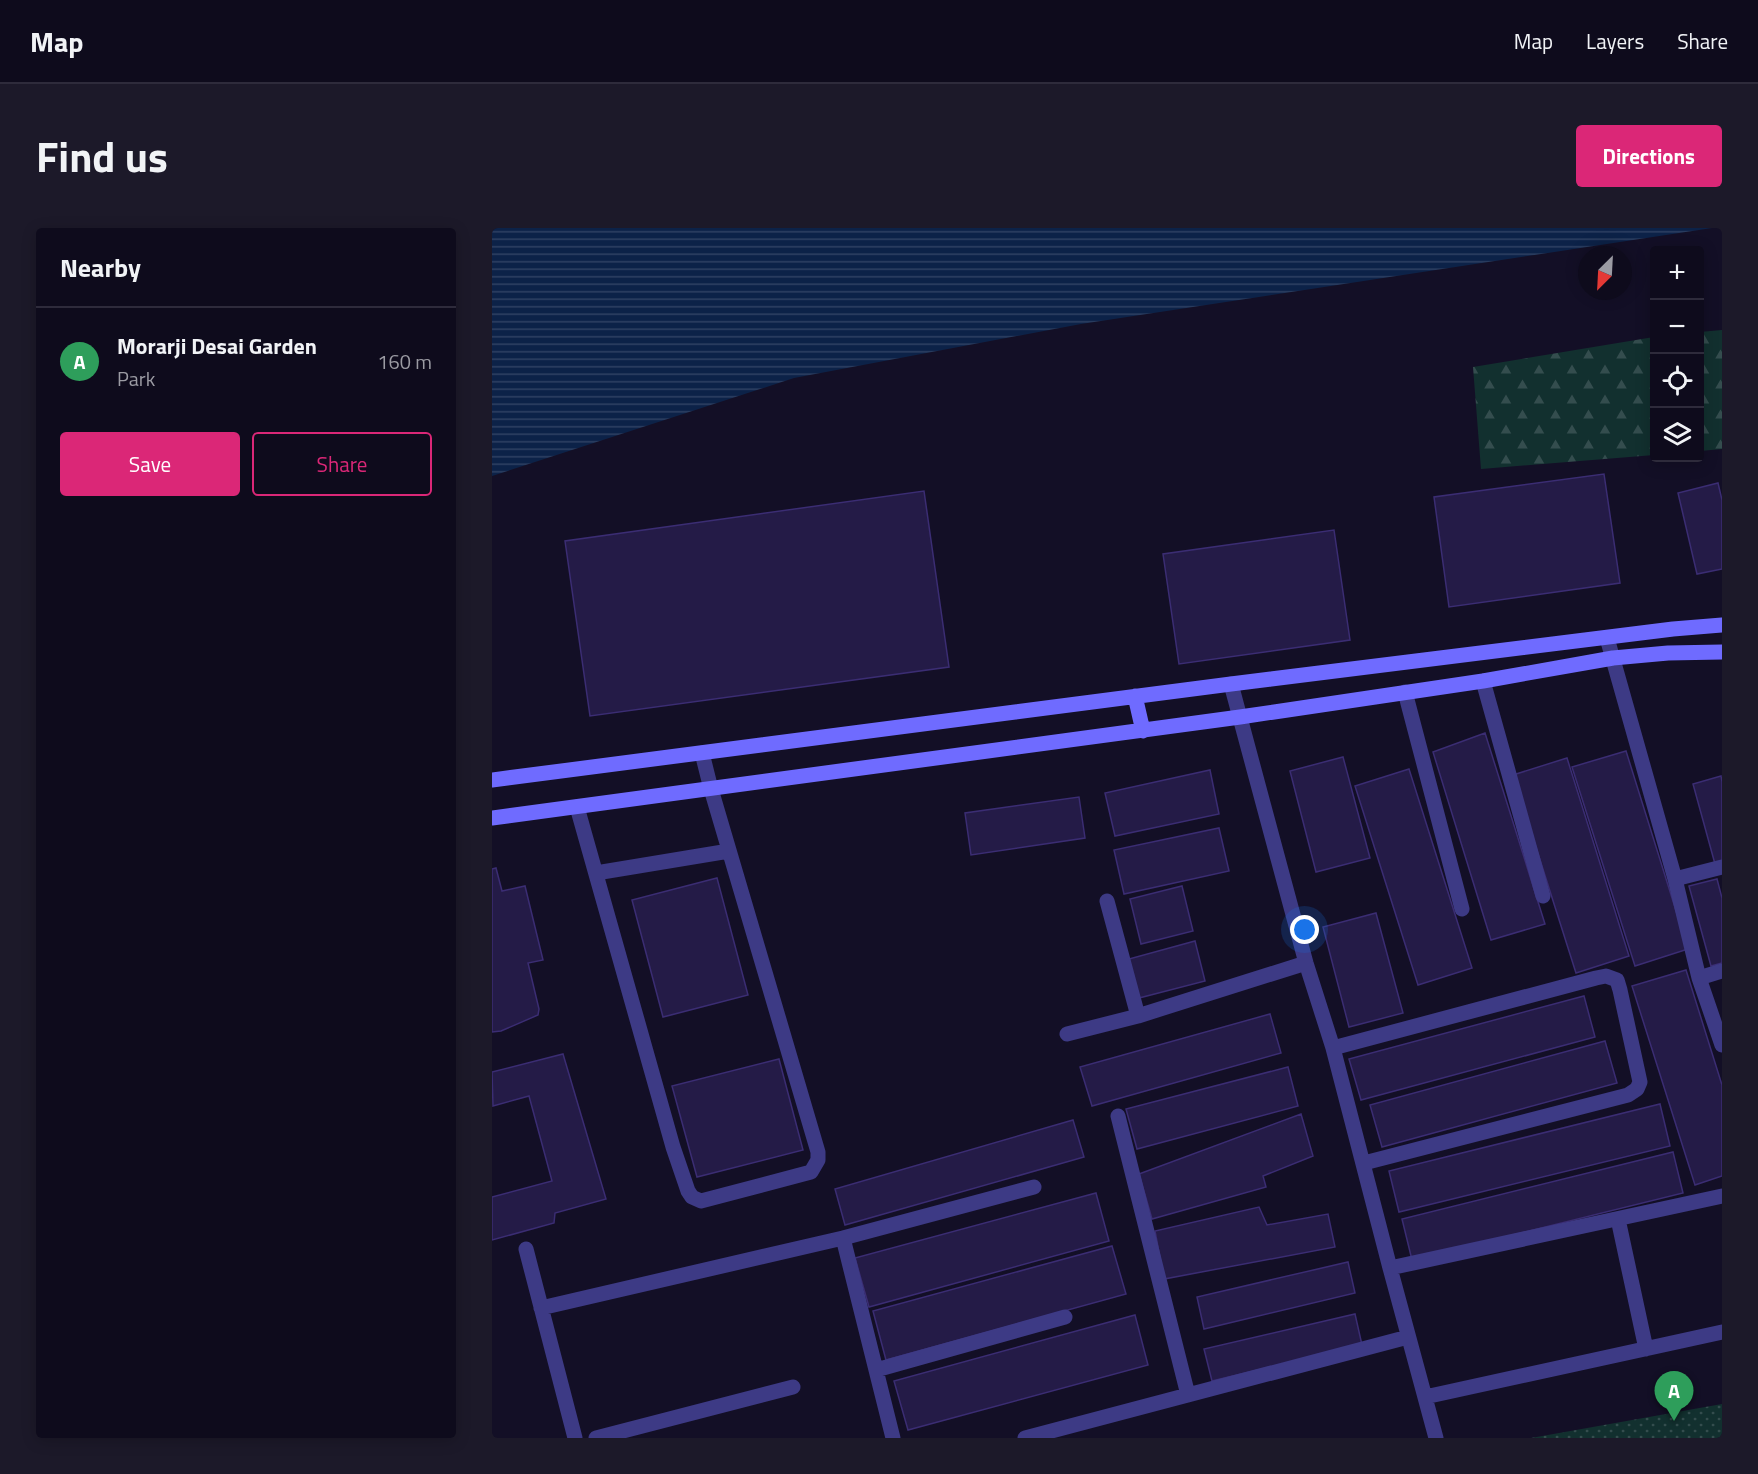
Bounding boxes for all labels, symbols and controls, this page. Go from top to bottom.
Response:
text: Map [30,20,84,63]
text: Map [1514,25,1553,57]
text: Layers [1586,25,1644,57]
text: Share [1677,25,1728,57]
text: Find us [36,124,168,188]
button: Directions [1576,125,1722,187]
north arrow [1578,246,1632,300]
map controls [1650,246,1704,462]
button: + [1650,246,1704,300]
text: Nearby [60,248,141,287]
button: − [1650,300,1704,354]
text: Morarji Desai Garden [117,329,317,363]
text: A [73,346,86,377]
text: 160 m [377,346,432,377]
button: locate [1650,354,1704,408]
text: Park [117,363,155,394]
button: layers [1650,408,1704,462]
button: Save [60,432,240,496]
button: Share [252,432,432,496]
your location [1290,915,1319,944]
pin: A [1654,1372,1694,1421]

